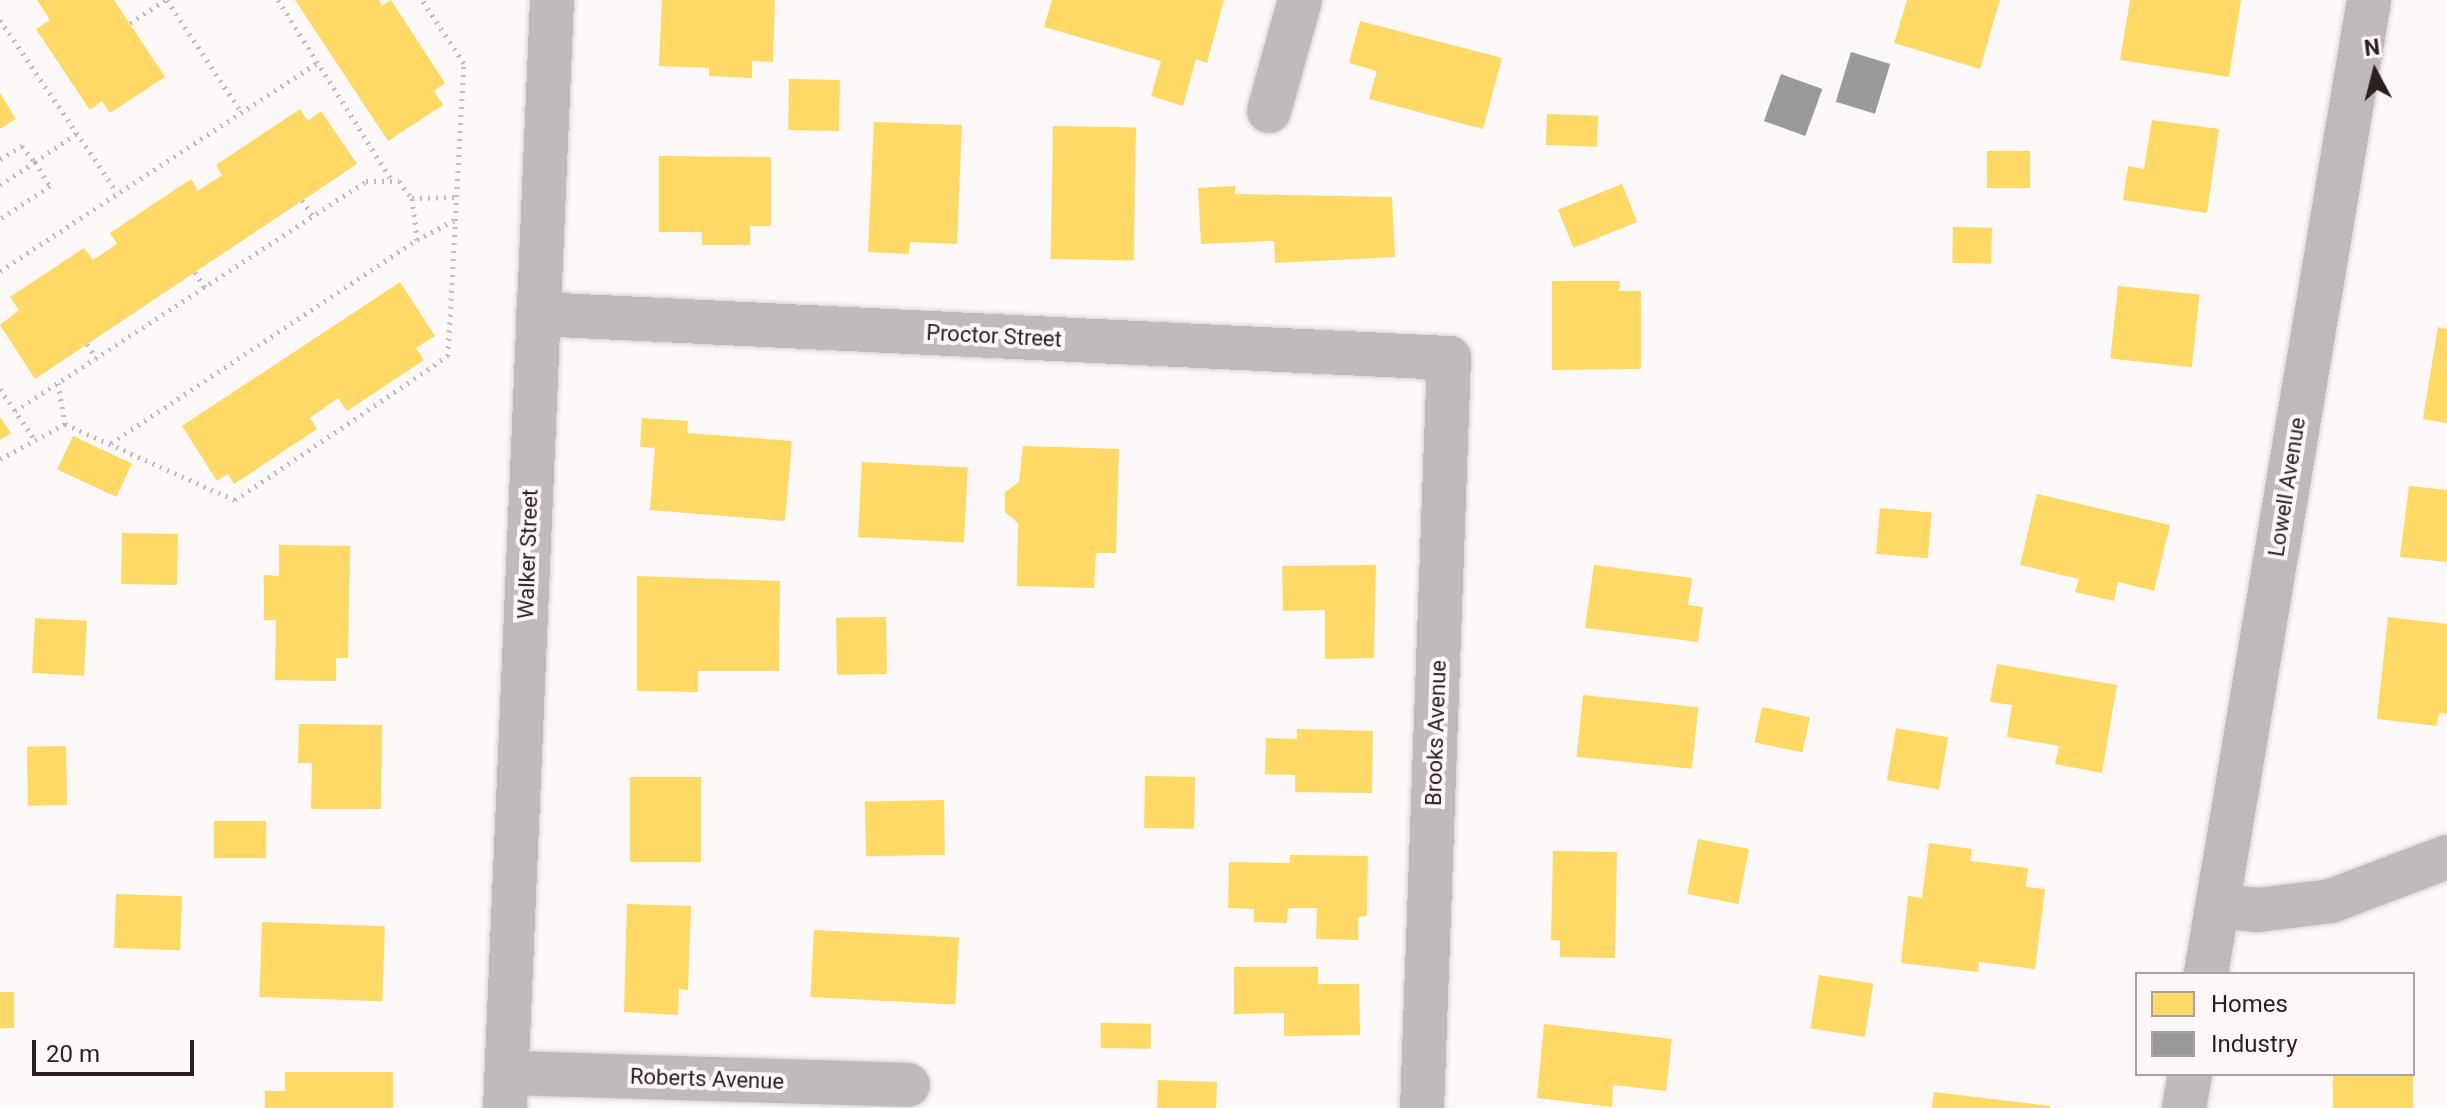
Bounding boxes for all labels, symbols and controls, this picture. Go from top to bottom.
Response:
north arrow [2335,32,2415,112]
text: N [2363,34,2381,61]
street label: Proctor Street [926,319,1062,353]
street label: Lowell Avenue [2263,415,2311,559]
street label: Walker Street [513,489,543,619]
street label: Brooks Avenue [1420,660,1452,806]
legend [2135,972,2415,1076]
text: Homes [2211,990,2288,1018]
scale bar [36,1024,198,1074]
text: Industry [2211,1030,2297,1058]
text: 20 m [46,1040,100,1068]
street label: Roberts Avenue [630,1063,784,1095]

